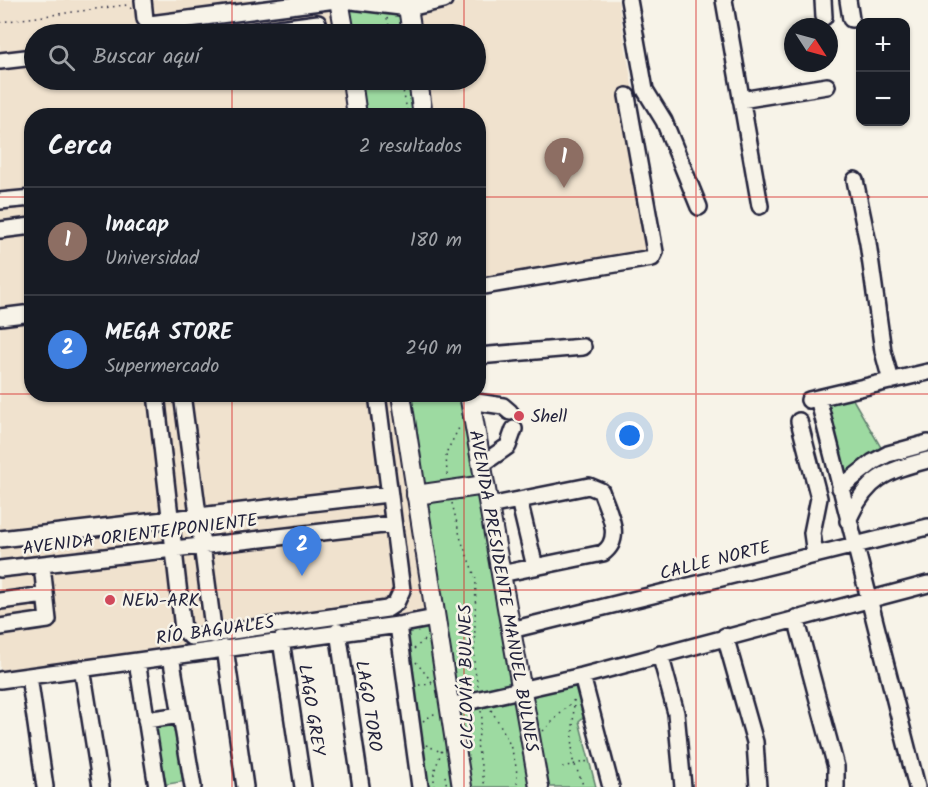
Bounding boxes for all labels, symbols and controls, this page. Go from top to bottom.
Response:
north arrow [784,18,838,72]
map controls [856,18,910,126]
button: + [856,18,910,72]
search box [24,24,486,90]
text: Buscar aquí [93,40,200,75]
icon: search [45,41,78,74]
button: − [856,72,910,126]
text: Cerca [48,126,112,168]
text: 2 resultados [359,131,462,163]
pin: 1 [544,138,584,188]
text: Inacap [105,208,169,243]
text: 1 [64,225,71,257]
text: 180 m [410,225,462,257]
text: Universidad [105,243,199,275]
text: MEGA STORE [105,316,232,351]
text: 2 [62,333,73,365]
text: 240 m [405,333,462,365]
text: Supermercado [105,351,219,383]
place label: Shell [531,403,568,432]
marker: Shell [512,409,526,423]
your location [615,421,644,450]
street label: AVENIDA PRESIDENTE MANUEL BULNES [460,428,546,755]
street label: AVENIDA ORIENTE/PONIENTE [21,507,260,564]
pin: 2 [282,526,322,576]
street label: CALLE NORTE [657,534,774,589]
place label: NEW-ARK [122,587,200,616]
marker: NEW-ARK [103,593,117,607]
street label: CICLOVÍA BULNES [452,603,483,750]
street label: RÍO BAGUALES [154,609,277,654]
street label: LAGO TORO [346,658,389,754]
street label: LAGO GREY [289,662,332,759]

